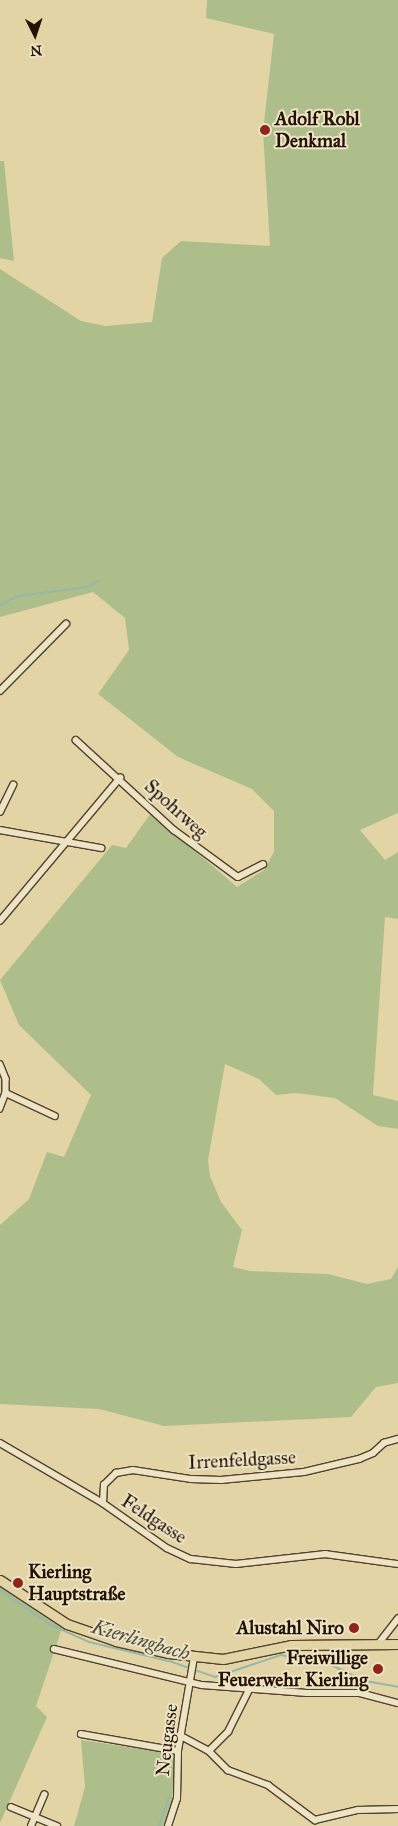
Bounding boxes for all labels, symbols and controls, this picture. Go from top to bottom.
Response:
north arrow [10,10,60,60]
text: N [30,42,43,59]
place label: Adolf Robl Denkmal [275,108,360,152]
marker: Adolf Robl Denkmal [259,124,271,136]
street label: Spohrweg [140,775,212,843]
street label: Irrenfeldgasse [188,1446,296,1474]
street label: Feldgasse [117,1490,191,1548]
place label: Kierling Hauptstraße [28,1561,125,1605]
marker: Kierling Hauptstraße [12,1577,24,1589]
water label: Kierlingbach [89,1615,193,1665]
place label: Alustahl Niro [237,1617,344,1639]
marker: Alustahl Niro [348,1622,360,1634]
place label: Freiwillige Feuerwehr Kierling [218,1647,368,1691]
marker: Freiwillige Feuerwehr Kierling [372,1663,384,1675]
street label: Neugasse [151,1703,183,1777]

